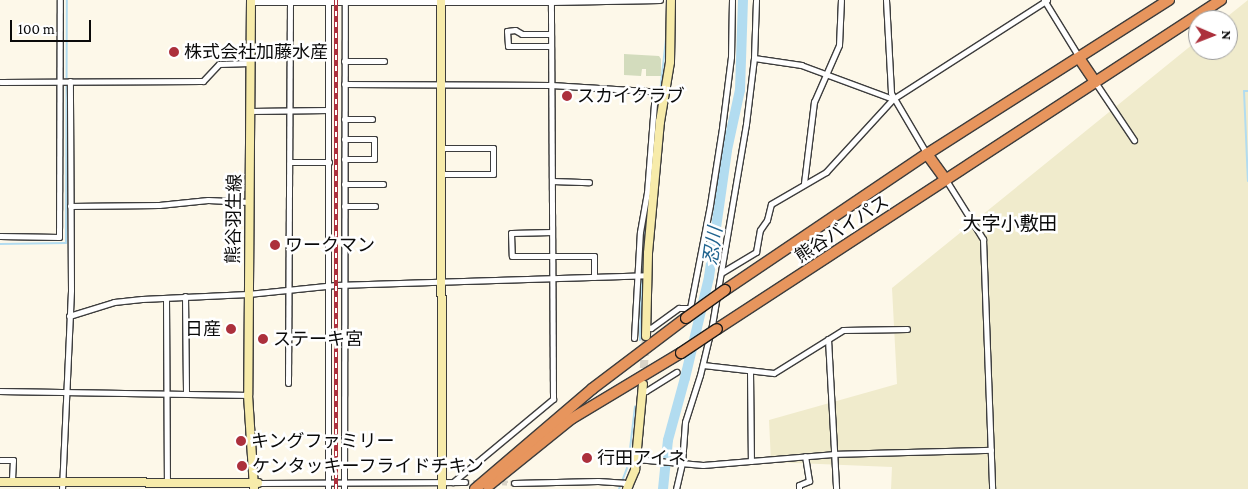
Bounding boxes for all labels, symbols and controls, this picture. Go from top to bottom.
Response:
scale bar [12,10,94,42]
north arrow [1188,10,1238,60]
text: 100 m [18,21,55,37]
text: N [1219,30,1235,40]
place label: 株式会社加藤水産 [184,41,328,63]
marker: 株式会社加藤水産 [168,46,180,58]
place label: スカイクラブ [577,85,685,107]
marker: スカイクラブ [561,90,573,102]
street label: 熊谷羽生線 [222,174,246,264]
street label: 熊谷バイパス [791,191,893,267]
district label: 大字小敷田 [963,213,1057,235]
water label: 忍川 [699,226,727,266]
place label: ワークマン [285,234,375,256]
marker: ワークマン [269,239,281,251]
place label: 日産 [185,318,221,340]
marker: 日産 [225,323,237,335]
place label: ステーキ宮 [273,328,363,350]
marker: ステーキ宮 [257,333,269,345]
place label: キングファミリー [251,430,395,452]
marker: キングファミリー [235,435,247,447]
place label: 行田アイネ [597,447,687,469]
marker: 行田アイネ [581,452,593,464]
place label: ケンタッキーフライドチキン [252,455,486,477]
marker: ケンタッキーフライドチキン [236,460,248,472]

